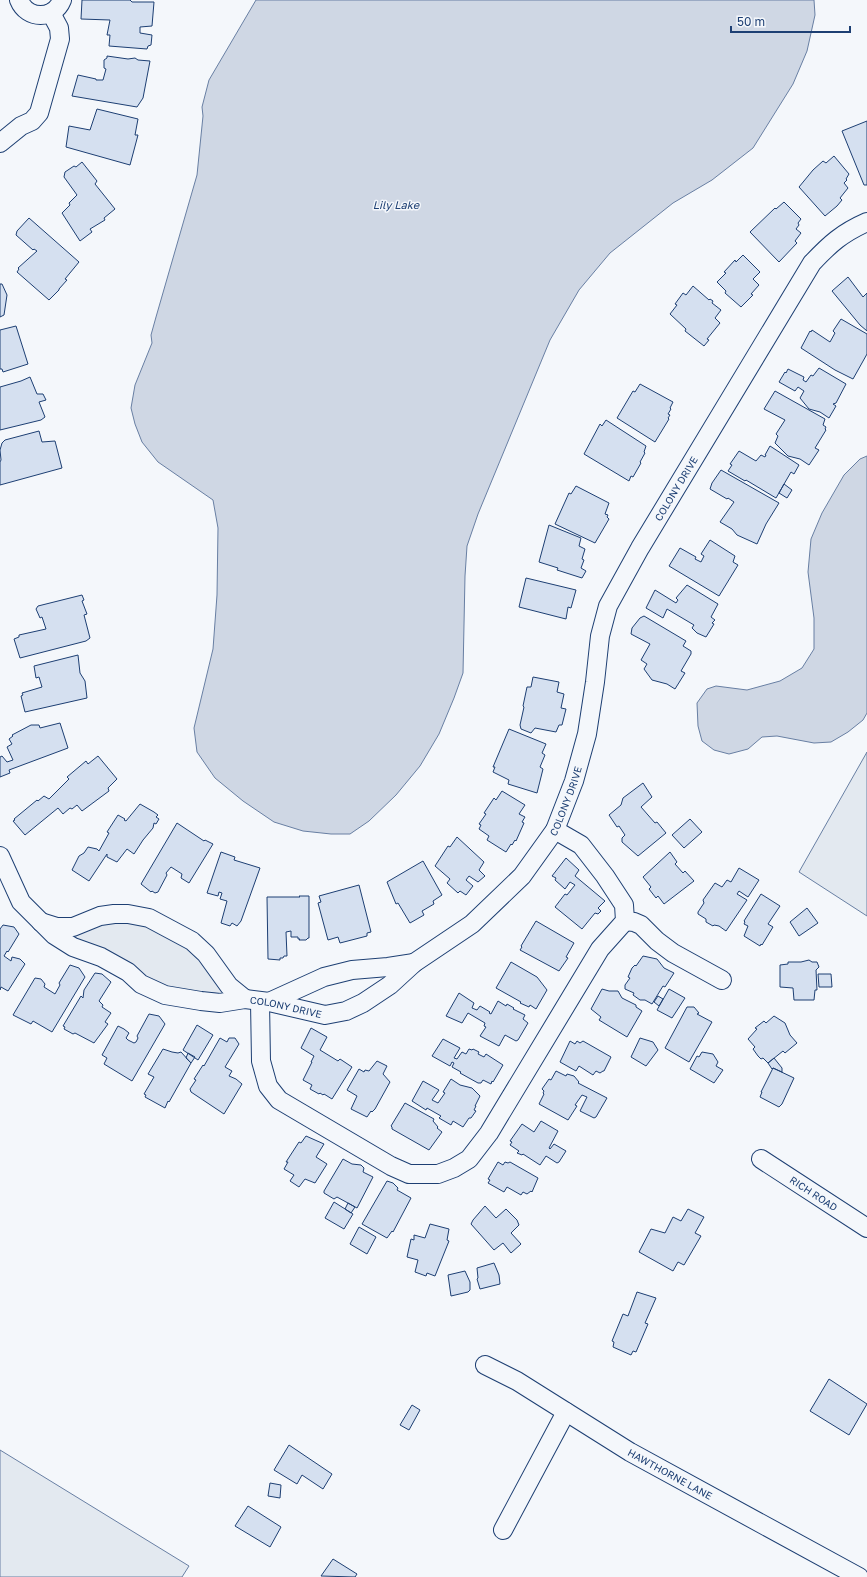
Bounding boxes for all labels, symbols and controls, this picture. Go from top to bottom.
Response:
scale bar [731,8,850,34]
text: 50 m [737,14,765,29]
water label: Lily Lake [373,198,421,212]
street label: COLONY DRIVE [652,454,700,523]
street label: COLONY DRIVE [547,765,584,838]
street label: COLONY DRIVE [249,994,323,1020]
street label: RICH ROAD [788,1173,840,1213]
street label: HAWTHORNE LANE [626,1446,714,1502]

